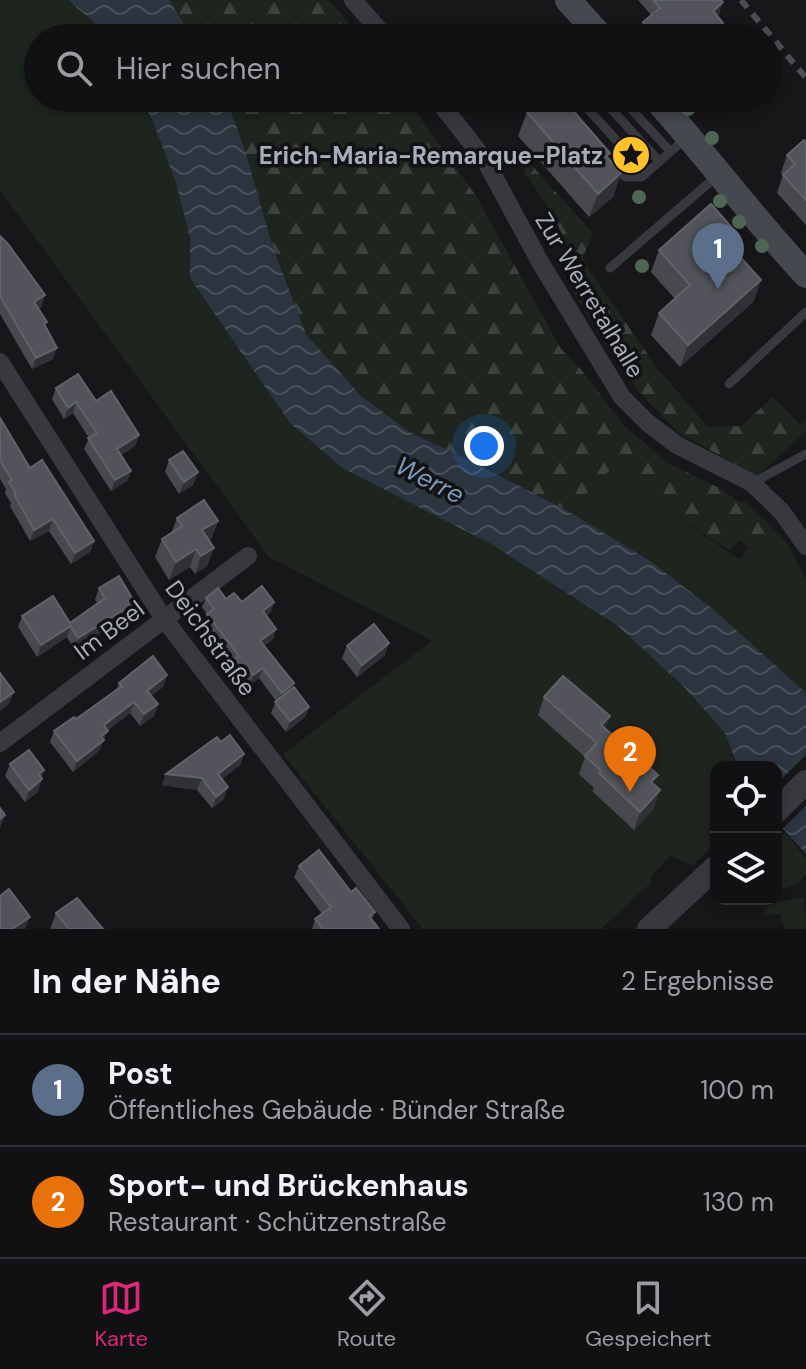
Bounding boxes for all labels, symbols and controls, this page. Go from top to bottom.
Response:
search box [24,24,782,112]
icon: search [52,46,96,90]
text: Hier suchen [116,49,281,88]
place icon: Erich-Maria-Remarque-Platz [610,134,652,176]
place label: Erich-Maria-Remarque-Platz [259,140,603,171]
street label: Zur Werretalhalle [529,207,651,383]
pin: 1 [692,223,744,289]
your location [464,426,504,466]
water label: Werre [390,448,470,512]
street label: Deichstraße [159,574,263,702]
street label: Im Beel [68,593,150,667]
pin: 2 [604,726,656,792]
map controls [710,761,782,905]
button: locate [710,761,782,833]
button: layers [710,833,782,905]
text: In der Nähe [32,959,221,1004]
text: 2 Ergebnisse [621,964,774,998]
text: Post [108,1054,172,1093]
text: 1 [53,1073,63,1107]
text: 100 m [700,1073,774,1107]
text: Öffentliches Gebäude · Bünder Straße [108,1093,565,1127]
text: Sport- und Brückenhaus [108,1166,469,1205]
text: 2 [50,1185,66,1219]
text: 130 m [703,1185,774,1219]
text: Restaurant · Schützenstraße [108,1205,447,1239]
tab: Karte [95,1276,148,1353]
tab: Route [337,1276,396,1353]
tab: Gespeichert [585,1276,711,1353]

